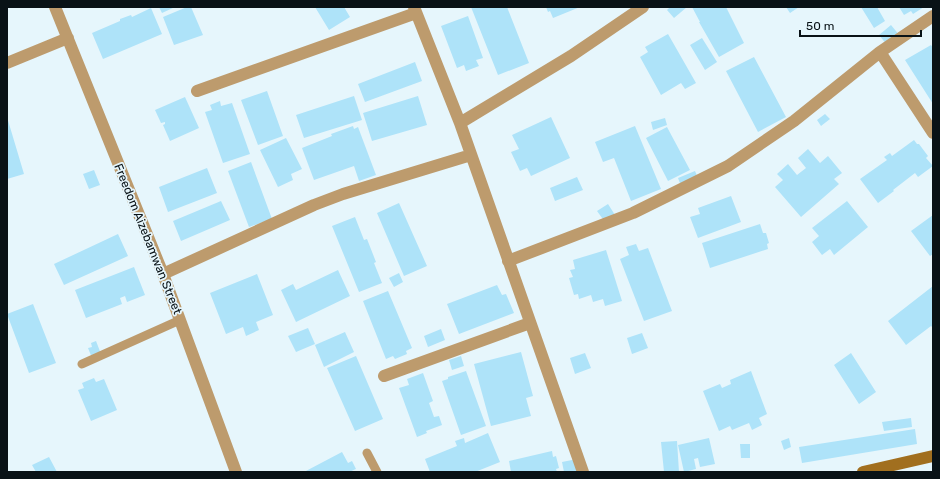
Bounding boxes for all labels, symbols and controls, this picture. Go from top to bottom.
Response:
scale bar [800,12,921,38]
text: 50 m [806,19,834,33]
street label: Freedom Aizebamwan Street [111,162,185,317]

